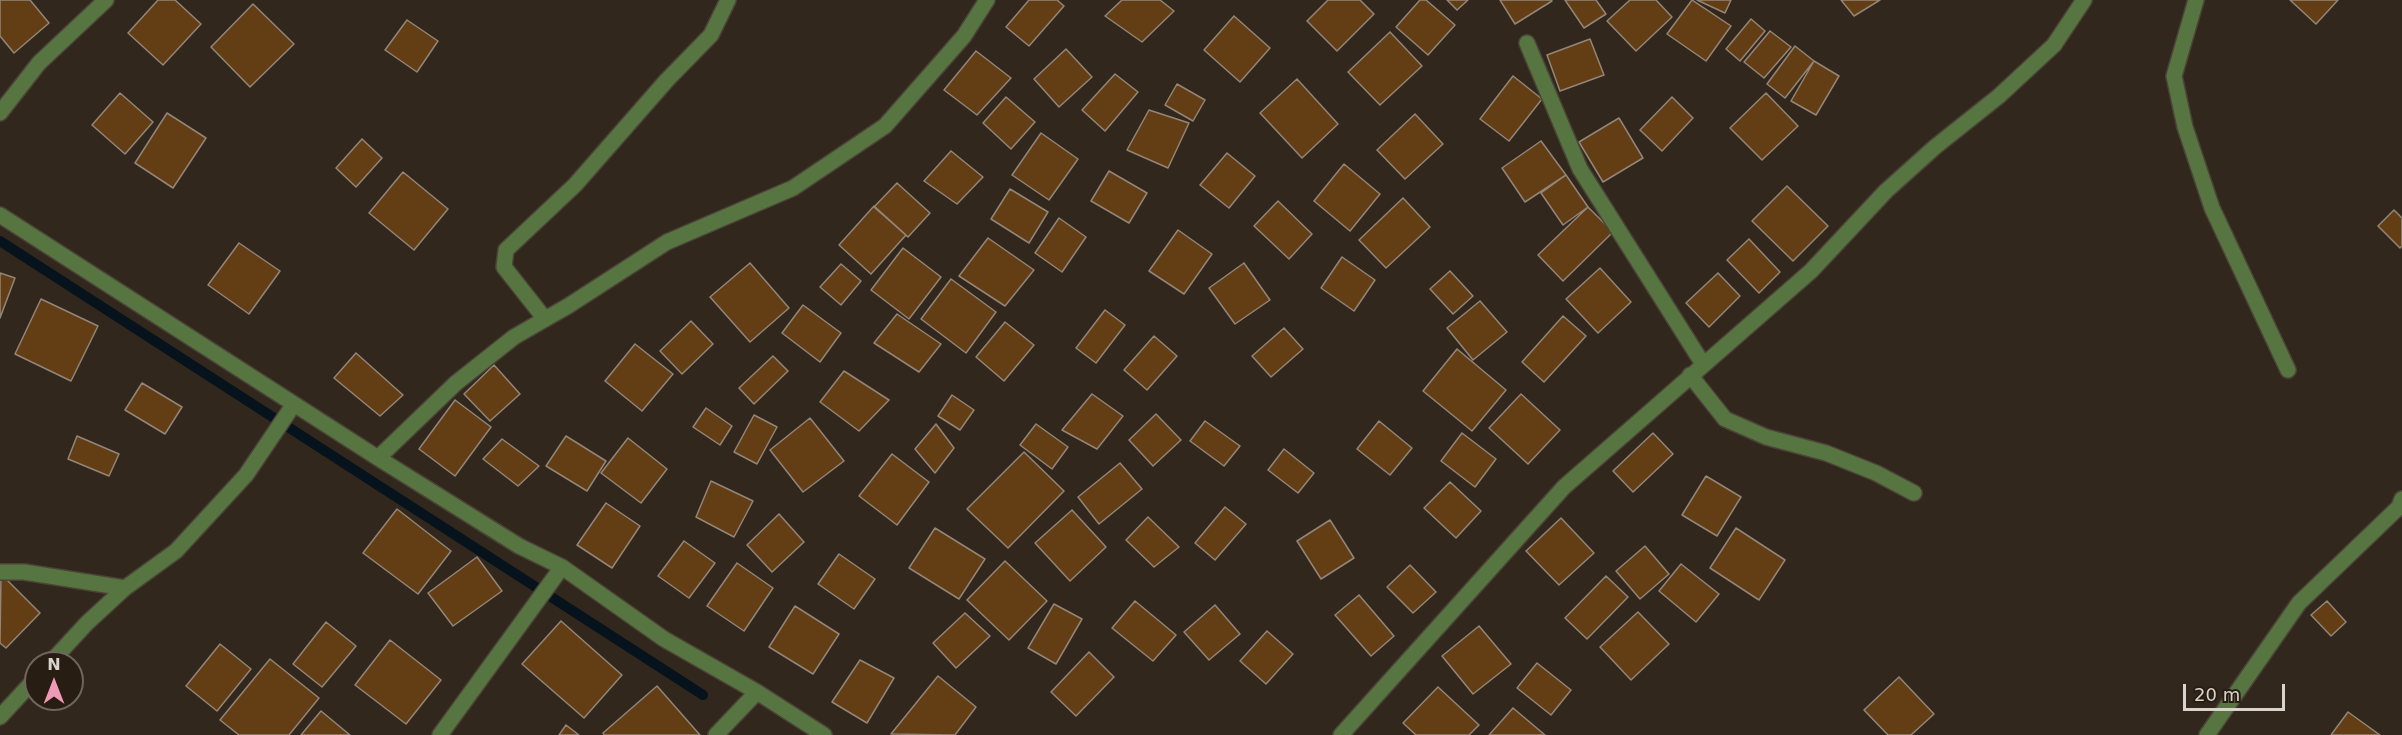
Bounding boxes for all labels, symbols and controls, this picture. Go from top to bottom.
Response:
north arrow [24,651,84,711]
text: N [47,655,61,674]
scale bar [2186,672,2288,710]
text: 20 m [2194,684,2240,705]

